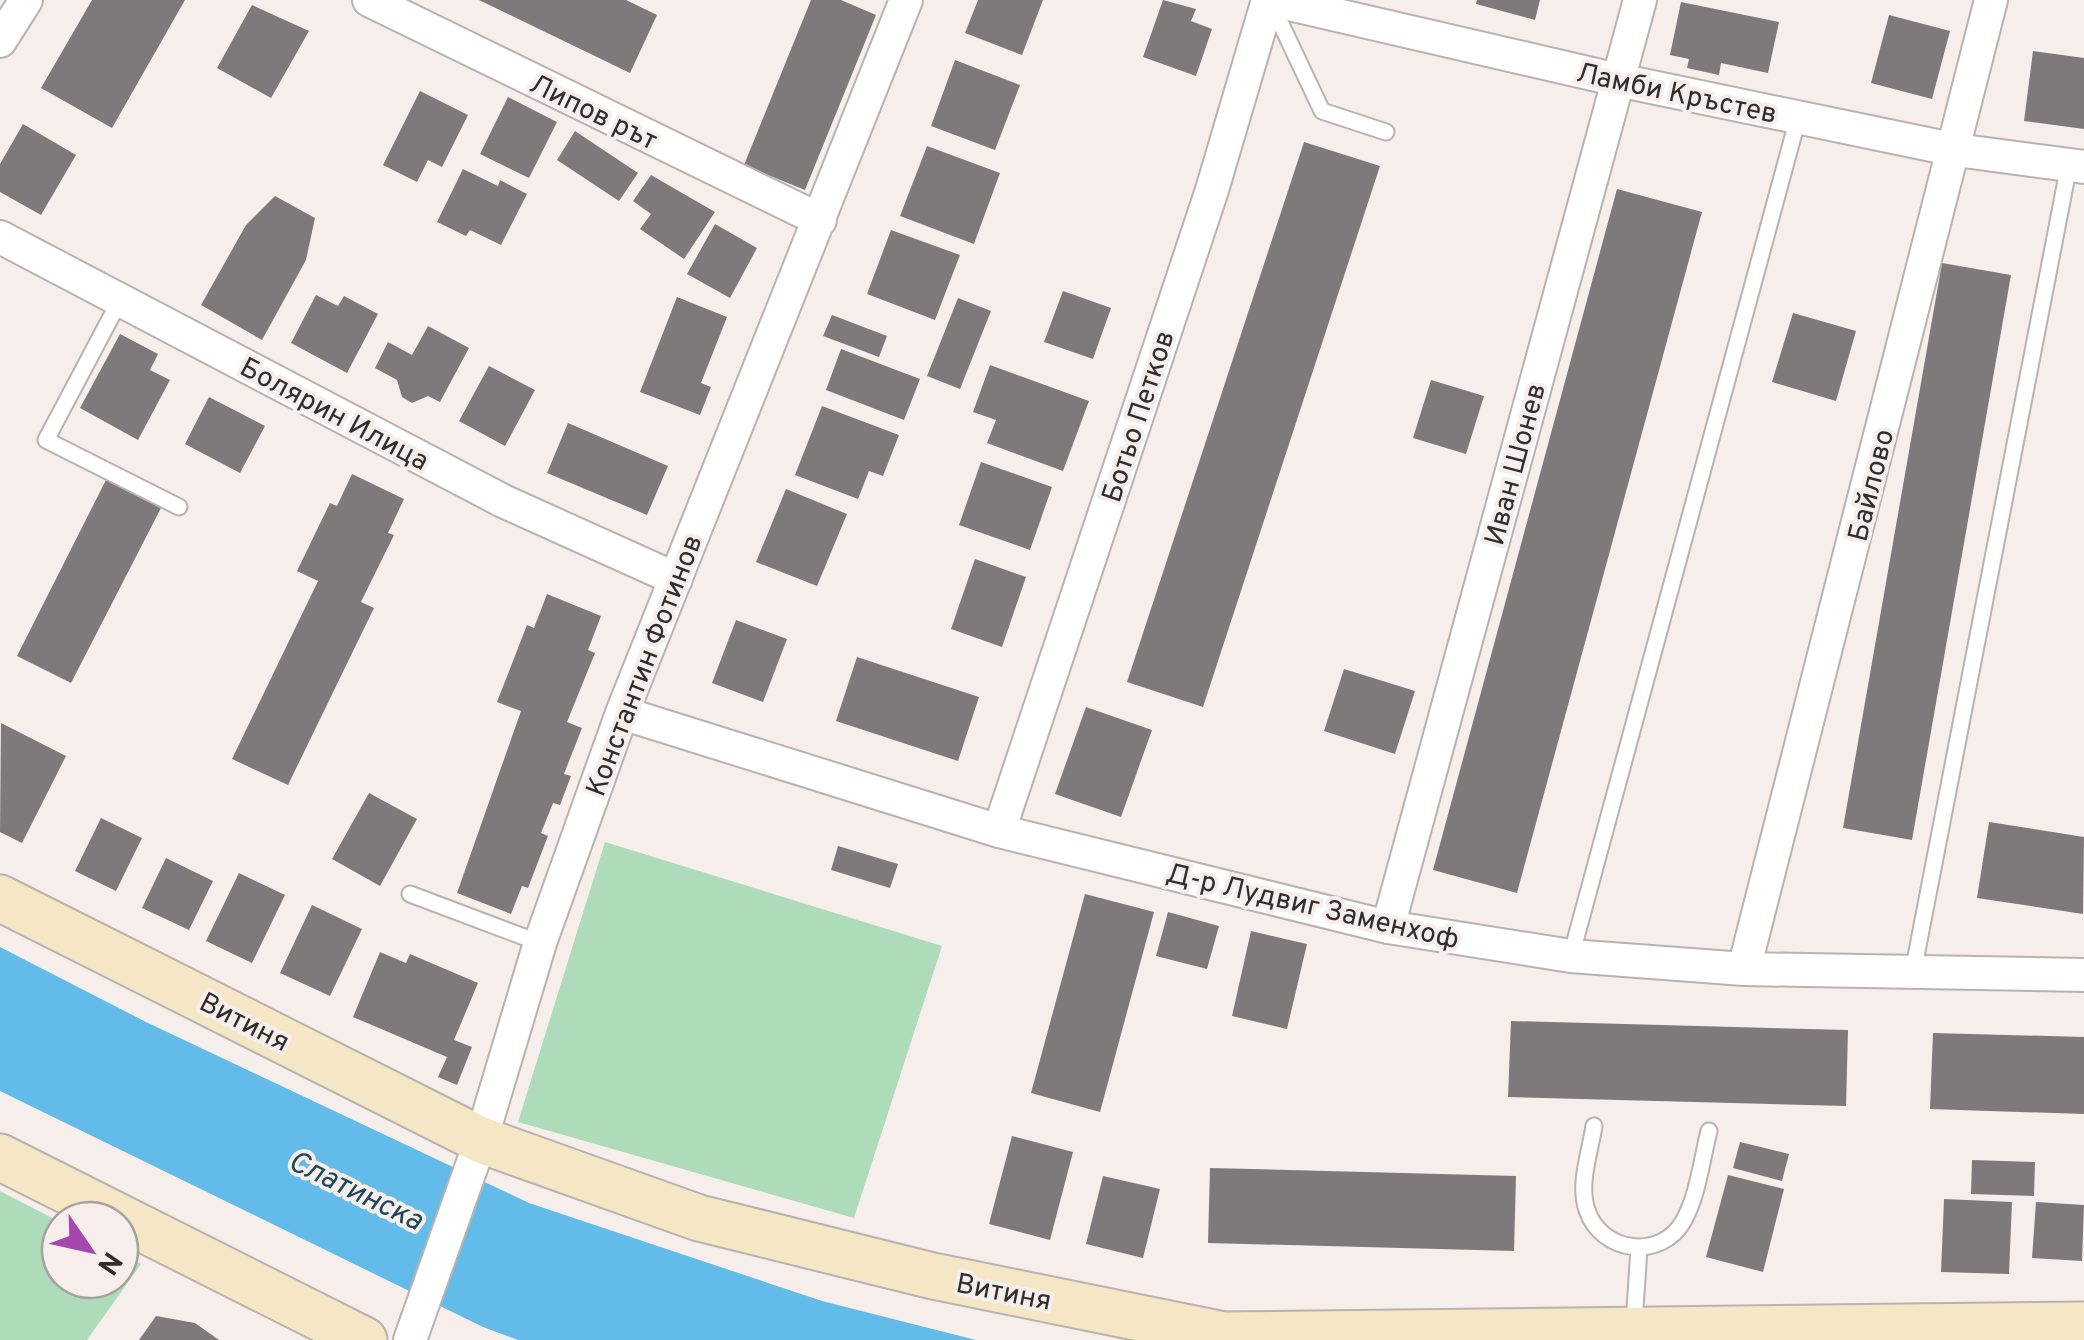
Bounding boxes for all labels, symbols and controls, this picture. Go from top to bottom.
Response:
street label: Ламби Кръстев [1573,56,1780,134]
street label: Липов рът [523,67,663,160]
street label: Ботьо Петков [1095,326,1185,508]
street label: Болярин Илица [233,351,434,481]
street label: Иван Шонев [1478,380,1556,550]
street label: Байлово [1842,426,1904,546]
street label: Константин Фотинов [579,530,712,802]
street label: Д-р Лудвиг Заменхоф [1162,857,1462,959]
street label: Витиня [192,986,295,1062]
water label: Слатинска [281,1144,429,1241]
north arrow [40,1200,140,1300]
text: N [88,1244,129,1281]
street label: Витиня [953,1267,1054,1321]

